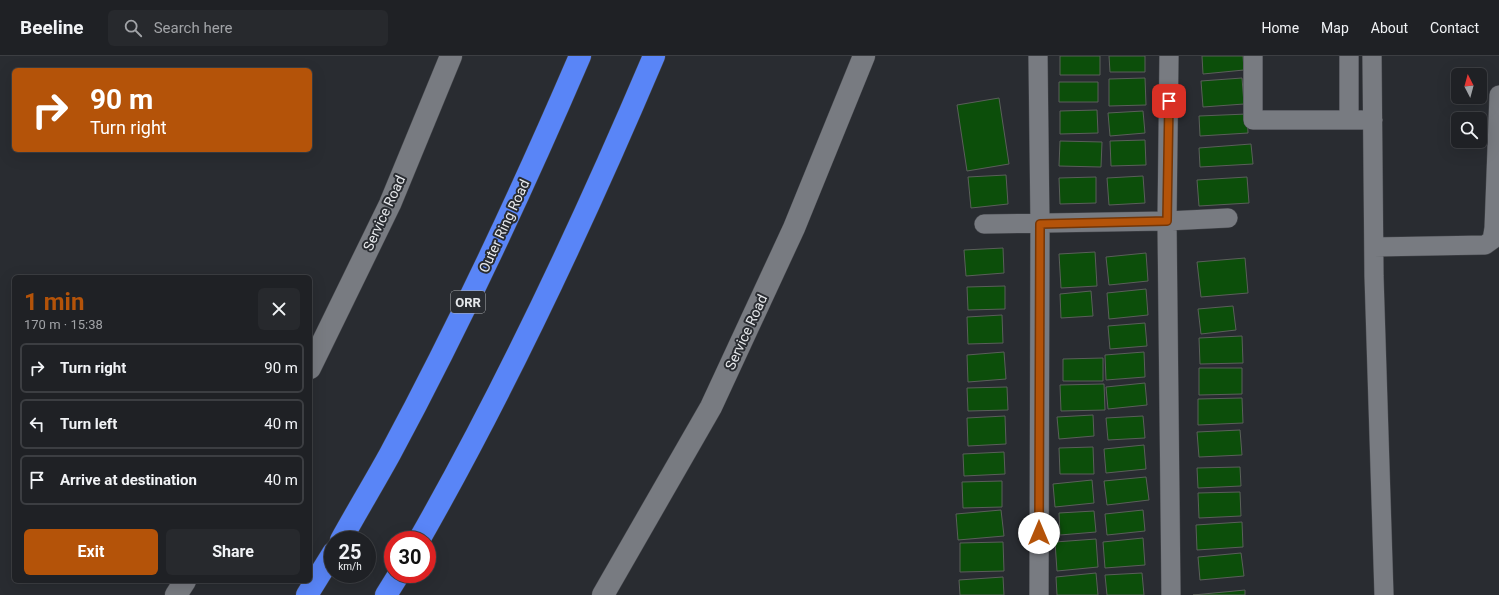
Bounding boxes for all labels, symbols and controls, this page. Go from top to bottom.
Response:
search box [108,10,388,46]
text: Beeline [20,16,84,39]
icon: search [122,17,144,39]
text: Search here [154,19,233,37]
text: Home [1261,20,1299,36]
text: Map [1321,20,1349,36]
text: About [1371,20,1408,36]
text: Contact [1430,20,1479,36]
north arrow [1451,68,1487,104]
map controls [1451,68,1487,148]
text: 90 m [90,83,153,116]
icon: right [24,84,76,136]
pin [1152,84,1186,118]
icon: arrive [1158,90,1180,112]
button: search [1451,112,1487,148]
text: Turn right [90,117,167,138]
street label: Service Road [360,173,408,253]
street label: Outer Ring Road [475,177,533,275]
text: 1 min [24,288,84,316]
button: close [258,288,300,330]
road number: ORR [451,291,485,313]
street label: Service Road [722,292,770,372]
text: 170 m · 15:38 [24,317,103,332]
icon: right [26,357,48,379]
text: Turn right [60,359,126,377]
text: 90 m [264,359,298,377]
icon: left [26,413,48,435]
text: Turn left [60,415,117,433]
text: 40 m [264,415,298,433]
icon: arrive [26,469,48,491]
text: Arrive at destination [60,471,197,489]
text: 40 m [264,471,298,489]
position arrow [1018,512,1060,554]
button: Exit [24,529,158,575]
button: Share [166,529,300,575]
speed limit sign: 30 [384,531,436,583]
text: 25 [339,540,361,564]
text: km/h [338,561,362,572]

